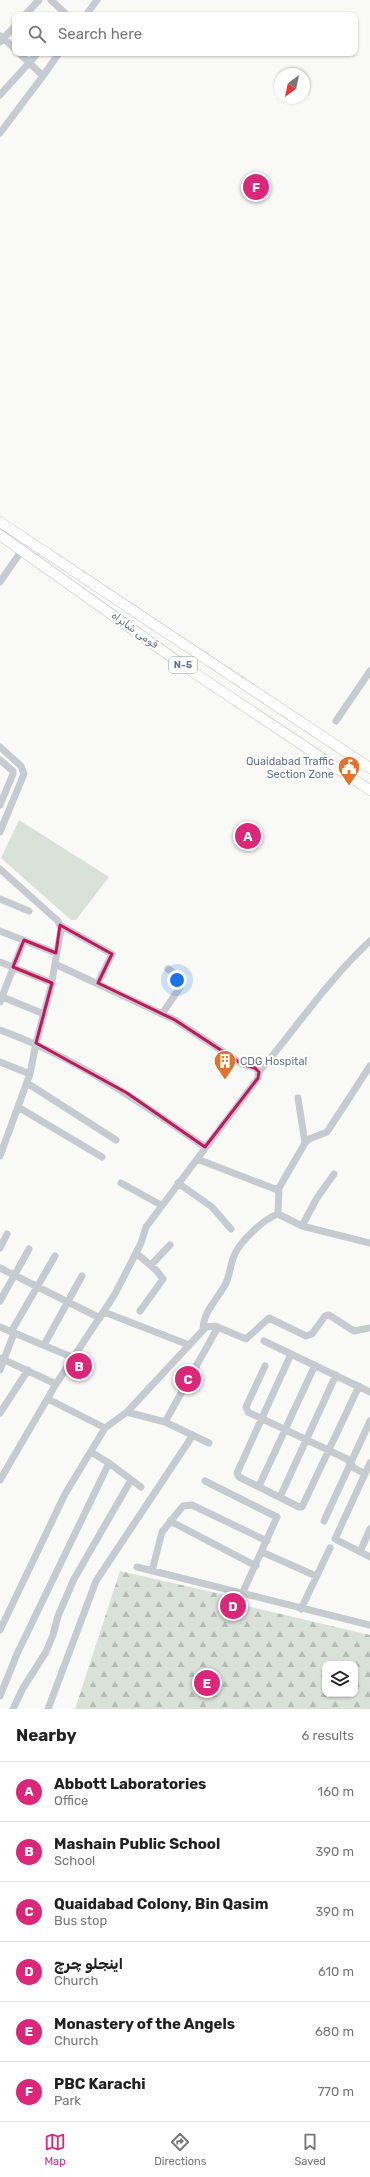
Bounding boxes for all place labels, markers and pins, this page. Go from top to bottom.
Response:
pin: F [243,172,269,202]
public building icon: Quaidabad Traffic Section Zone [336,754,362,787]
place label: Quaidabad Traffic Section Zone [246,755,334,781]
pin: A [235,821,261,851]
building icon: CDG Hospital [212,1048,238,1081]
place label: CDG Hospital [240,1055,307,1068]
pin: B [66,1351,92,1381]
pin: C [175,1364,201,1394]
pin: D [220,1591,246,1621]
pin: E [194,1668,220,1698]

